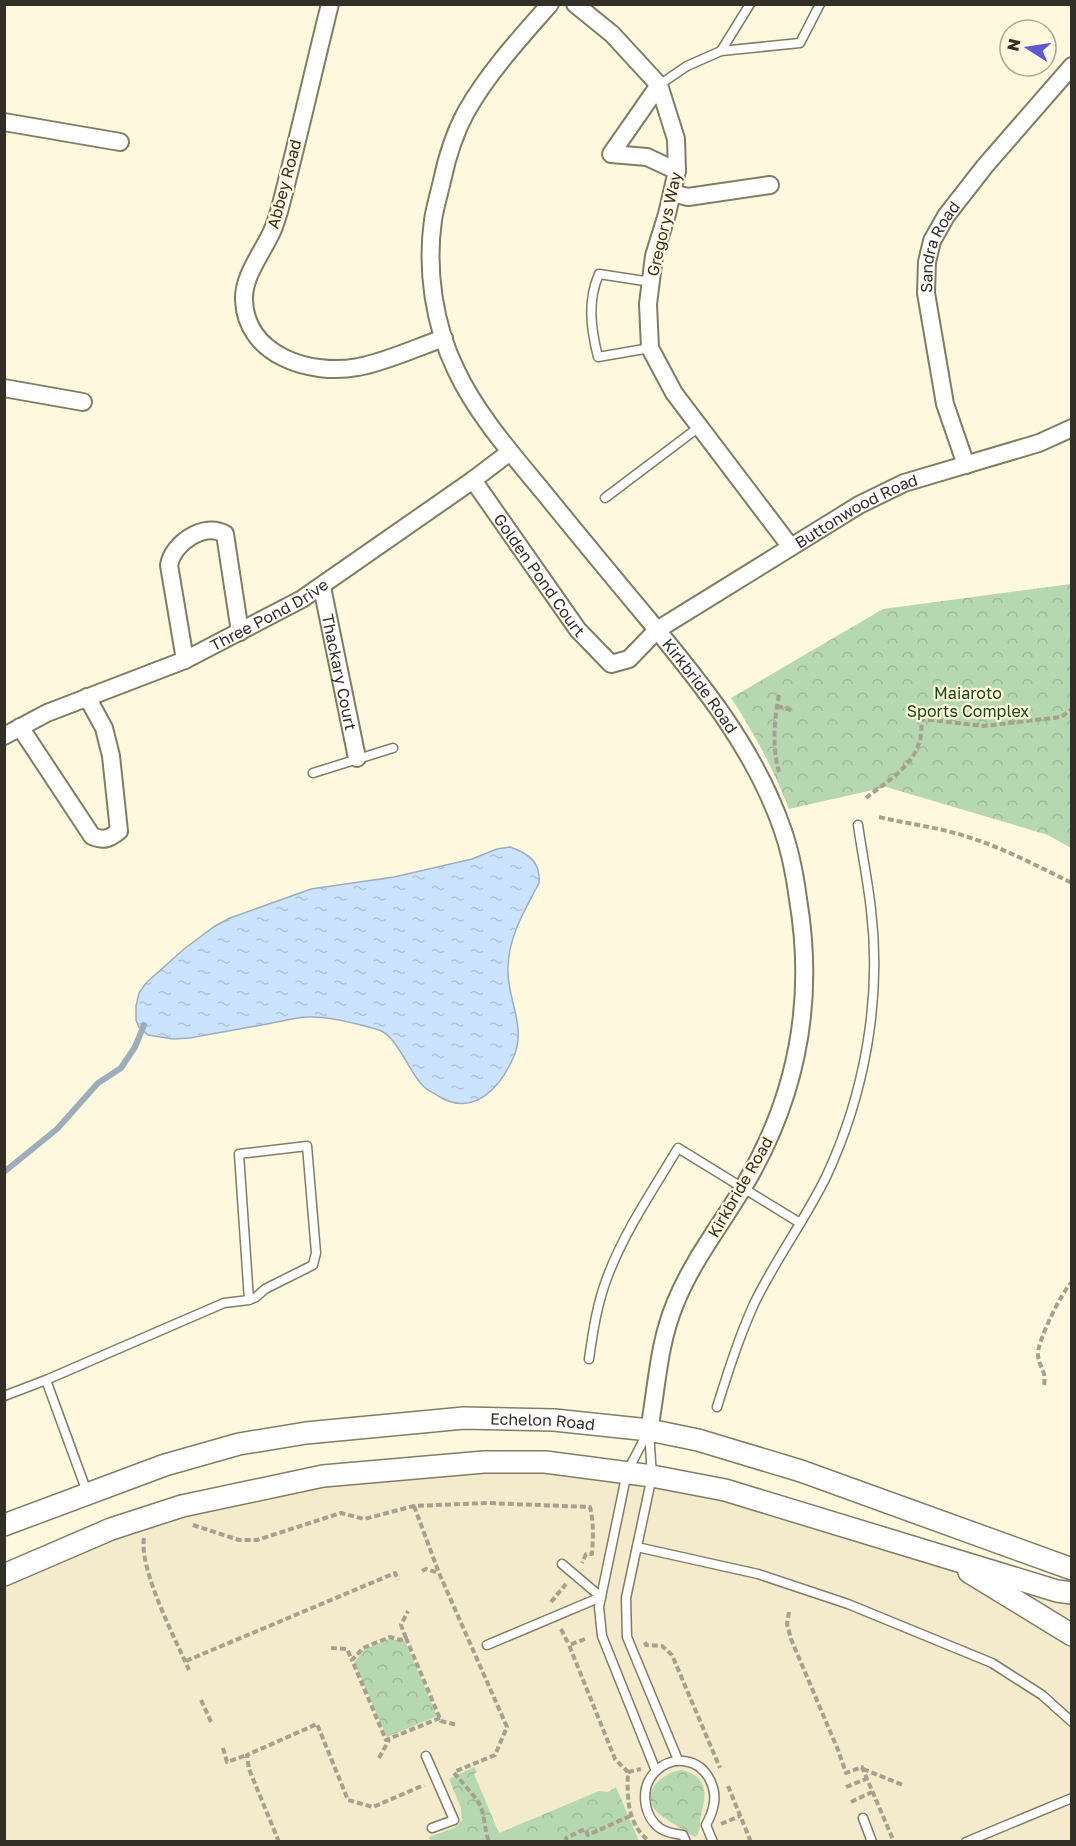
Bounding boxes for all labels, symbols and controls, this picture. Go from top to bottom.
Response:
north arrow [998,18,1058,78]
text: N [1002,37,1024,53]
street label: Abbey Road [262,137,306,231]
street label: Gregorys Way [642,170,686,278]
street label: Sandra Road [916,197,964,293]
street label: Buttonwood Road [791,470,920,552]
street label: Golden Pond Court [490,510,589,641]
street label: Three Pond Drive [207,574,332,655]
street label: Thackary Court [318,612,361,732]
street label: Kirkbride Road [658,634,742,737]
park label: Maiaroto Sports Complex [907,683,1029,721]
street label: Kirkbride Road [703,1133,777,1241]
street label: Echelon Road [490,1409,596,1434]

